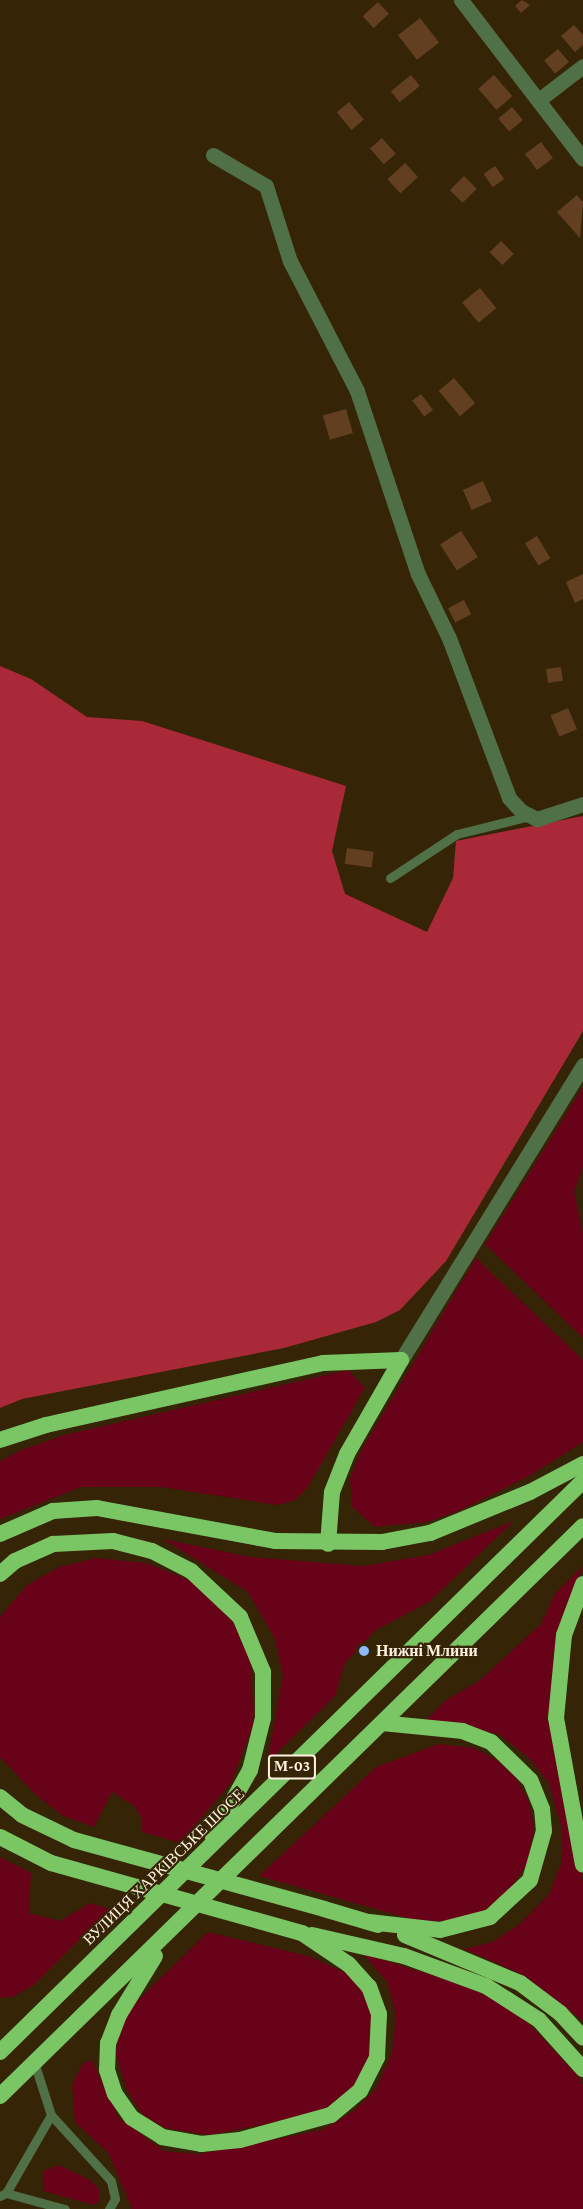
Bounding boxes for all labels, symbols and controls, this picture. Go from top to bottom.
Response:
place label: Нижні Млини [376,1641,478,1661]
marker: Нижні Млини [357,1644,371,1658]
road number: М-03 [266,1755,318,1779]
street label: ВУЛИЦЯ ХАРКІВСЬКЕ ШОСЕ [79,1785,249,1949]

